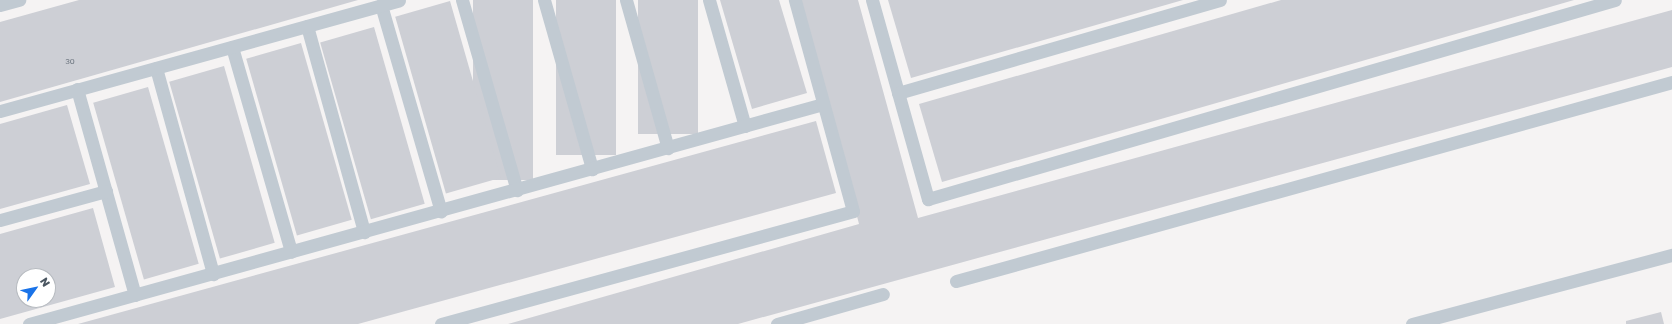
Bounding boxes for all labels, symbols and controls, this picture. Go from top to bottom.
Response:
house number: 30 [65,57,75,67]
north arrow [16,268,56,308]
text: N [38,275,53,289]

